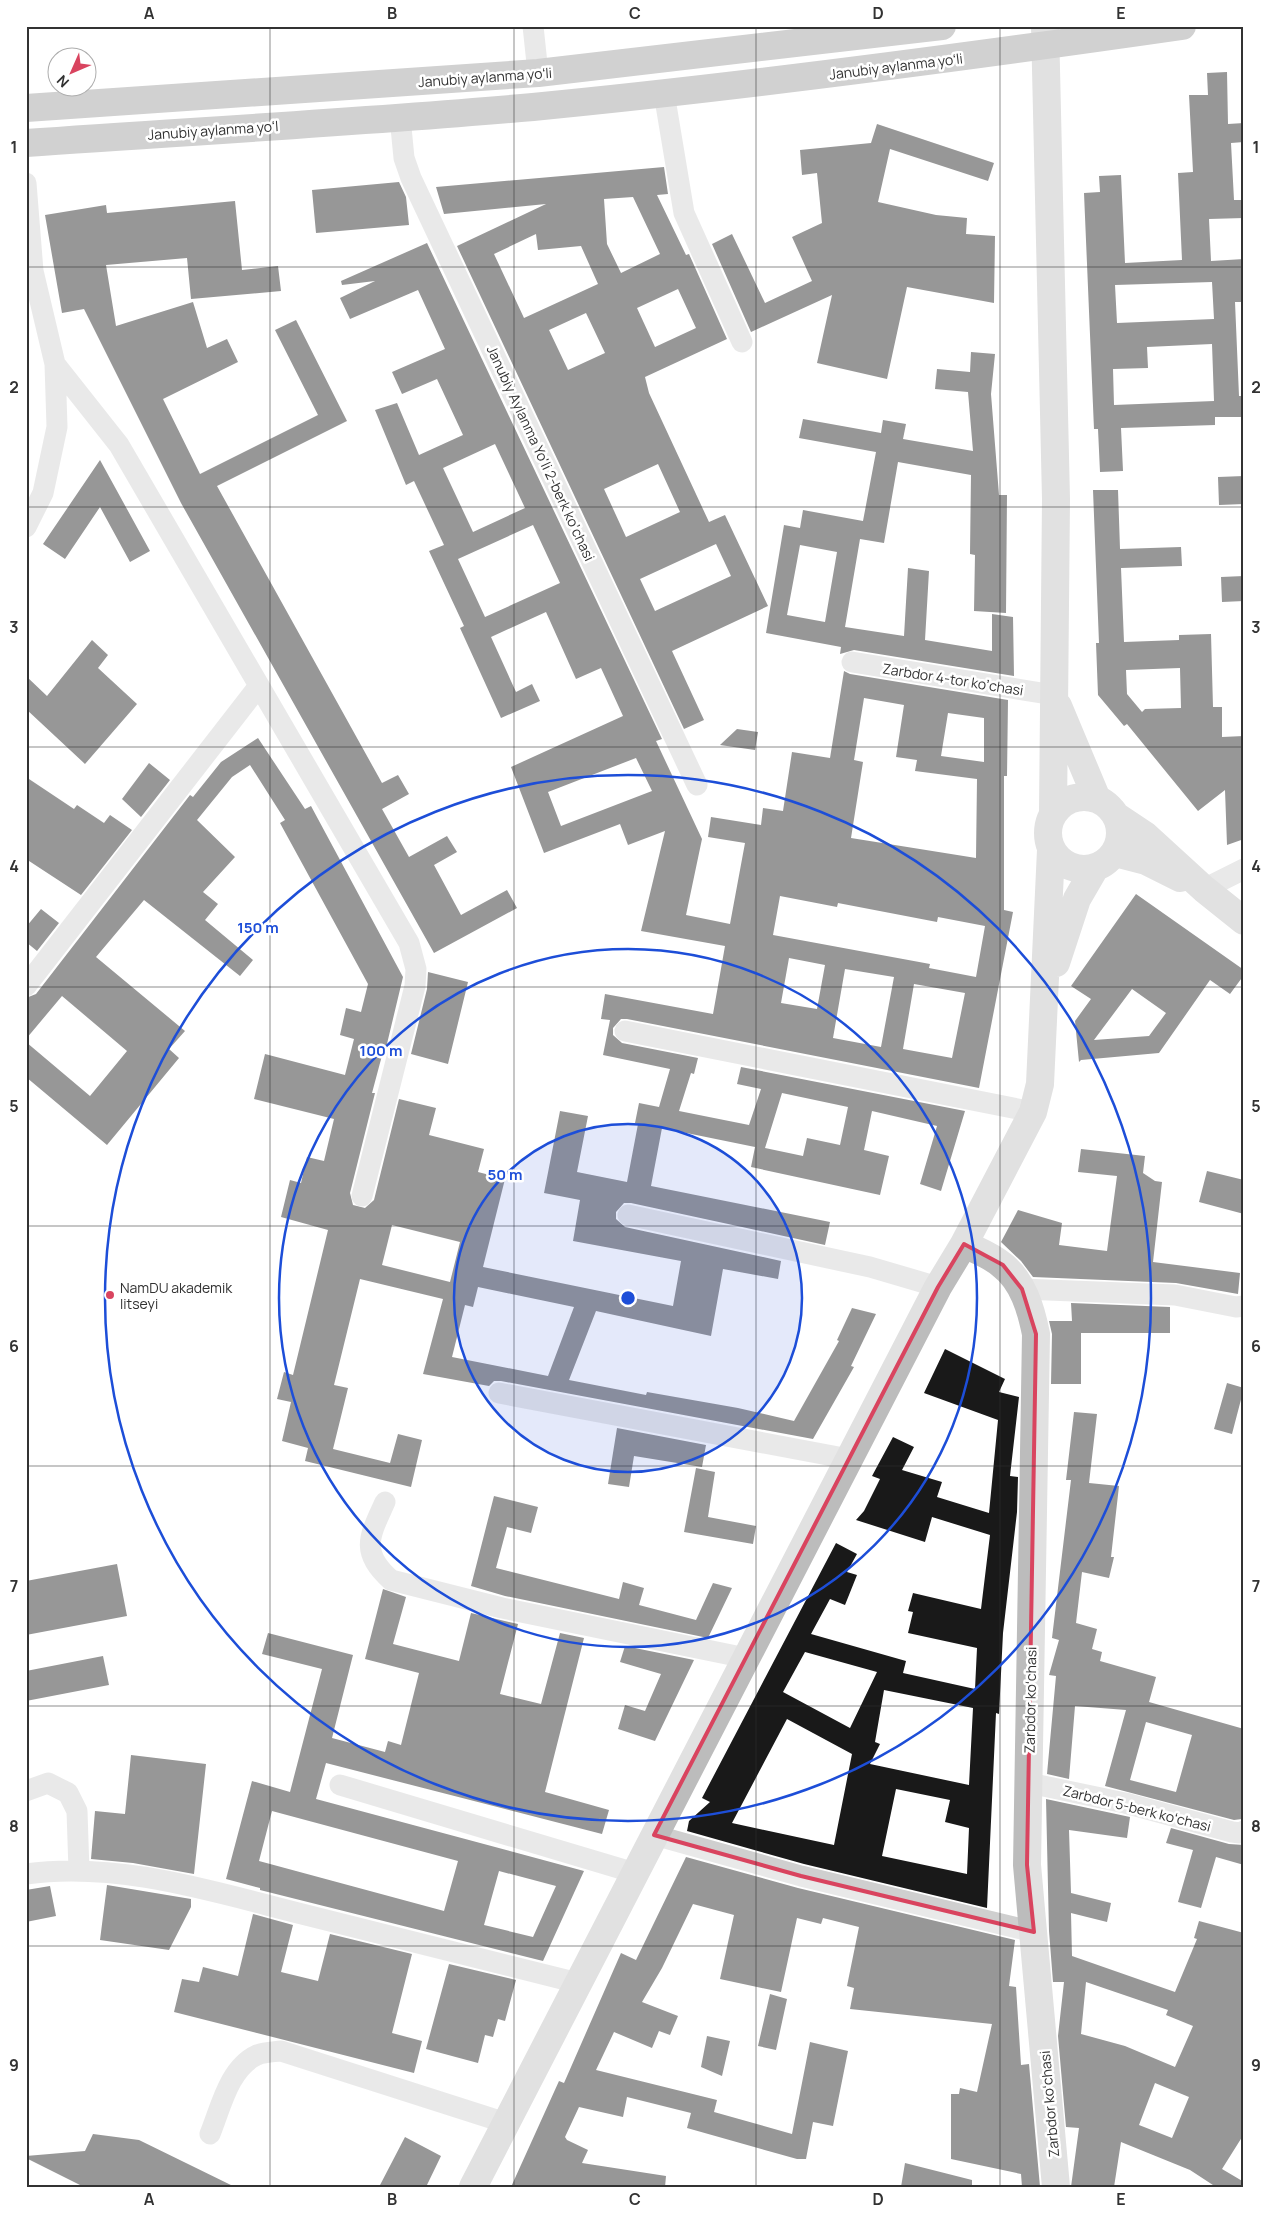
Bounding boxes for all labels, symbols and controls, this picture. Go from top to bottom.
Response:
text: A [144,2,155,24]
text: B [387,2,397,24]
text: C [629,2,641,24]
text: D [872,2,884,24]
text: E [1116,2,1126,24]
north arrow [48,48,98,98]
street label: Janubiy aylanma yoʻli [828,48,964,84]
street label: Janubiy aylanma yoʻli [417,63,553,91]
text: N [52,71,73,92]
street label: Janubiy aylanma yoʻl [147,116,279,144]
text: 1 [10,136,18,158]
text: 1 [1252,136,1260,158]
street label: Janubiy Аylanma Yo'li 2-berk koʼchasi [483,342,599,564]
text: 2 [9,376,19,398]
text: 2 [1251,376,1261,398]
text: 3 [9,616,19,638]
text: 3 [1251,616,1261,638]
street label: Zarbdor 4-tor koʼchasi [881,658,1025,700]
text: 4 [9,855,19,877]
text: 4 [1251,855,1261,877]
text: 150 m [237,917,279,938]
text: 100 m [360,1040,402,1061]
text: 5 [9,1095,19,1117]
text: 5 [1251,1095,1261,1117]
text: 50 m [487,1164,523,1185]
place label: NamDU akademik litseyi [120,1278,233,1313]
marker: NamDU akademik litseyi [104,1289,116,1301]
centre of rings [619,1289,637,1307]
text: 6 [9,1335,19,1357]
text: 6 [1251,1335,1261,1357]
text: 7 [10,1575,18,1597]
text: 7 [1252,1575,1260,1597]
street label: Zarbdor koʻchasi [1020,1646,1040,1754]
street label: Zarbdor 5-berk koʻchasi [1061,1780,1213,1836]
text: 8 [9,1815,19,1837]
text: 8 [1251,1815,1261,1837]
street label: Zarbdor koʻchasi [1035,2050,1063,2158]
text: 9 [9,2054,19,2076]
text: 9 [1251,2054,1261,2076]
text: A [144,2188,155,2210]
text: B [387,2188,397,2210]
text: C [629,2188,641,2210]
text: D [872,2188,884,2210]
text: E [1116,2188,1126,2210]

